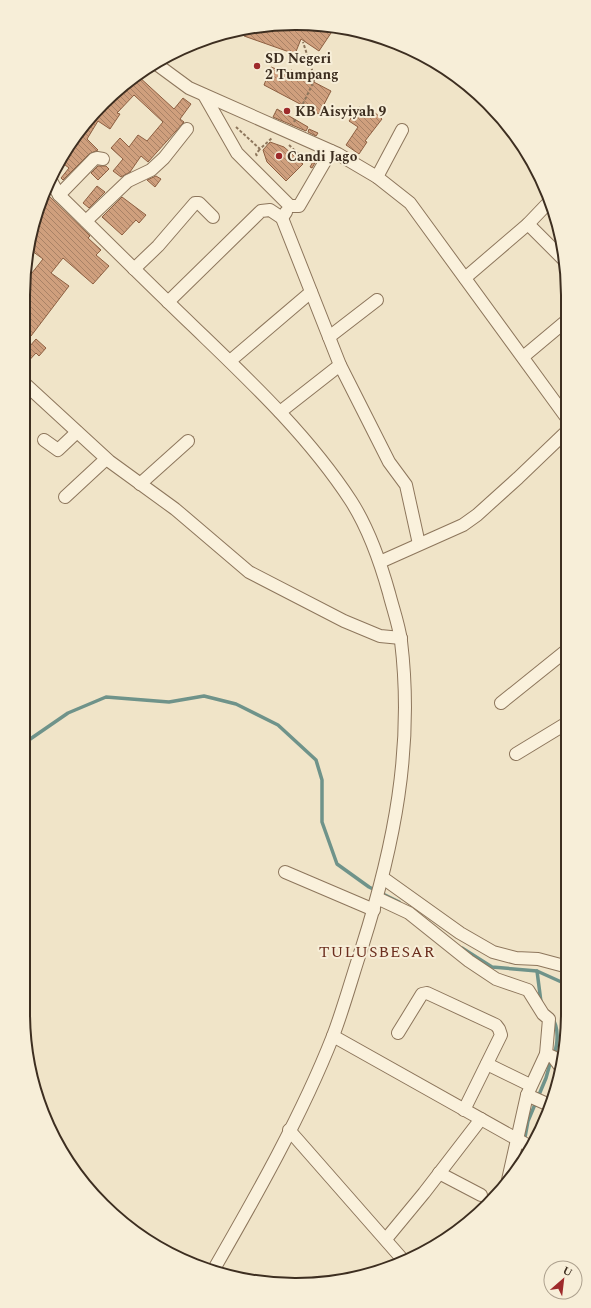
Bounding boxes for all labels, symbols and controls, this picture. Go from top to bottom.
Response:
place label: SD Negeri 2 Tumpang [265,48,339,85]
marker: SD Negeri 2 Tumpang [252,61,262,71]
place label: KB Aisyiyah 9 [295,101,386,122]
marker: KB Aisyiyah 9 [282,106,292,116]
place label: Candi Jago [287,146,358,167]
marker: Candi Jago [274,151,284,161]
district label: TULUSBESAR [319,940,435,964]
north arrow [543,1260,583,1300]
text: U [559,1262,576,1281]

